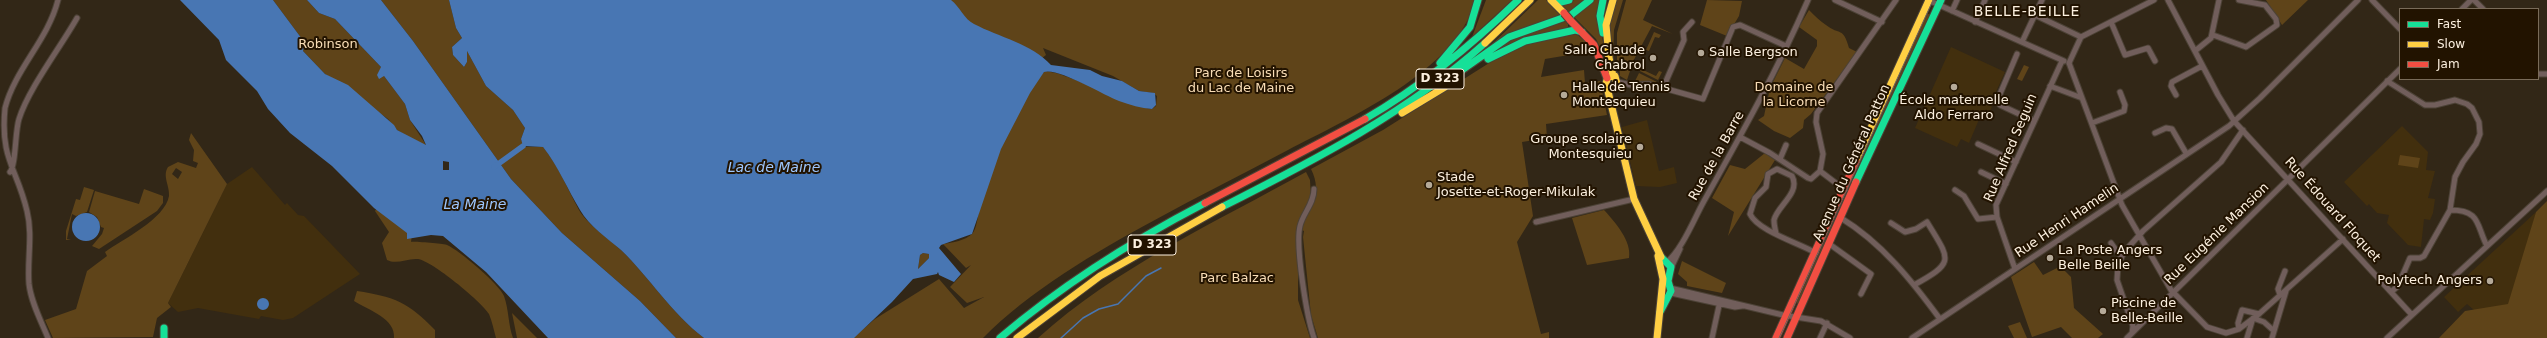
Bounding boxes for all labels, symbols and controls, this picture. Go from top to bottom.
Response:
district label: BELLE-BEILLE [1974,4,2080,20]
legend [2399,8,2539,80]
text: Fast [2437,17,2461,31]
park label: Robinson [298,37,358,53]
text: Slow [2437,37,2465,51]
place label: Salle Claude Chabrol [1564,43,1645,74]
place label: Salle Bergson [1709,45,1798,61]
marker: Salle Bergson [1696,48,1706,58]
marker: Salle Claude Chabrol [1648,53,1658,63]
text: Jam [2437,57,2460,71]
park label: Parc de Loisirs du Lac de Maine [1188,66,1294,97]
road number: D 323 [1416,69,1464,89]
place label: Halle de Tennis Montesquieu [1572,80,1670,111]
park label: Domaine de la Licorne [1755,80,1833,111]
street label: Avenue du Général Patton [1810,82,1894,244]
marker: École maternelle Aldo Ferraro [1949,82,1959,92]
marker: Halle de Tennis Montesquieu [1559,90,1569,100]
street label: Rue Alfred Seguin [1981,92,2041,204]
place label: École maternelle Aldo Ferraro [1899,93,2009,124]
street label: Rue de la Barre [1686,109,1748,203]
place label: Groupe scolaire Montesquieu [1530,132,1632,163]
marker: Groupe scolaire Montesquieu [1635,142,1645,152]
street label: Rue Édouard Floquet [2281,154,2383,266]
water label: Lac de Maine [728,160,820,176]
place label: Stade Josette-et-Roger-Mikulak [1437,170,1595,201]
marker: Stade Josette-et-Roger-Mikulak [1424,180,1434,190]
street label: Rue Henri Hamelin [2012,180,2122,262]
street label: Rue Eugénie Mansion [2161,180,2273,288]
water label: La Maine [444,197,506,213]
road number: D 323 [1128,235,1176,255]
place label: La Poste Angers Belle Beille [2058,243,2162,274]
marker: La Poste Angers Belle Beille [2045,253,2055,263]
park label: Parc Balzac [1200,271,1274,287]
place label: Polytech Angers [2377,273,2482,289]
marker: Polytech Angers [2485,276,2495,286]
place label: Piscine de Belle-Beille [2111,296,2183,327]
marker: Piscine de Belle-Beille [2098,306,2108,316]

